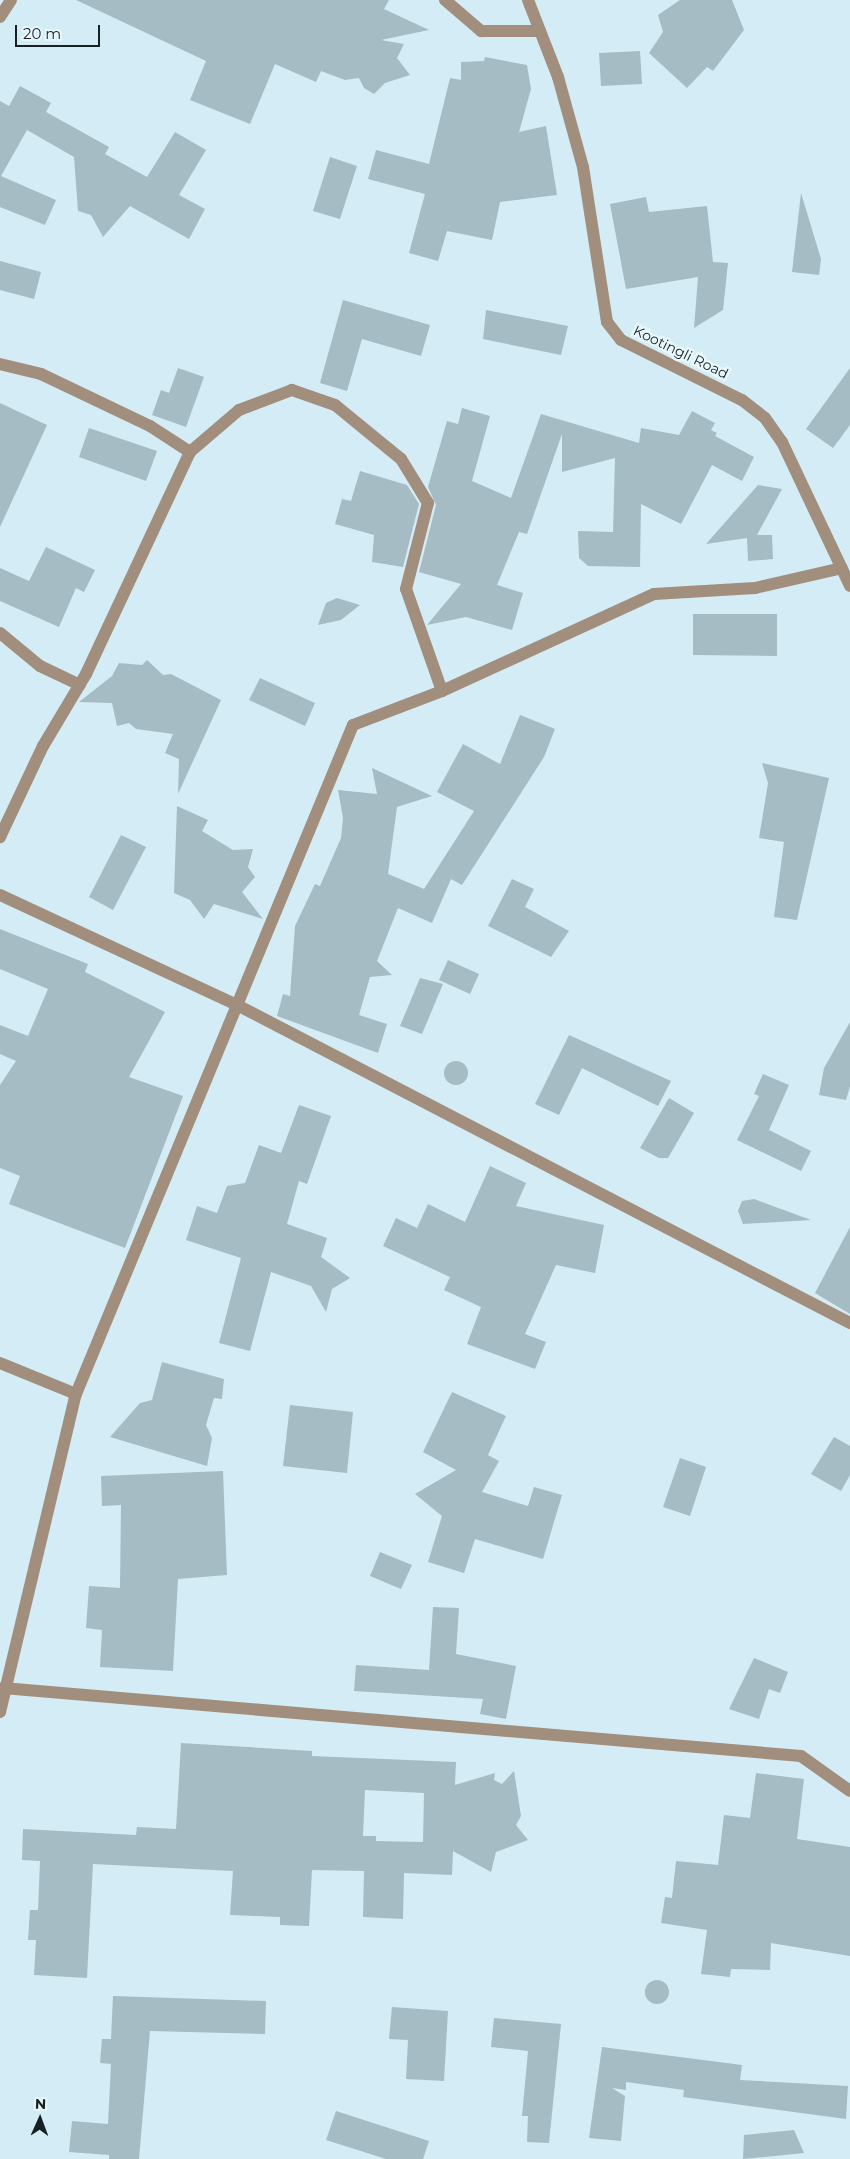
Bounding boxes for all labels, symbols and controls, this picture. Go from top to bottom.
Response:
scale bar [18,15,102,47]
text: 20 m [23,24,61,43]
street label: Kootingli Road [631,322,731,382]
north arrow [15,2094,65,2144]
text: N [35,2095,46,2113]

